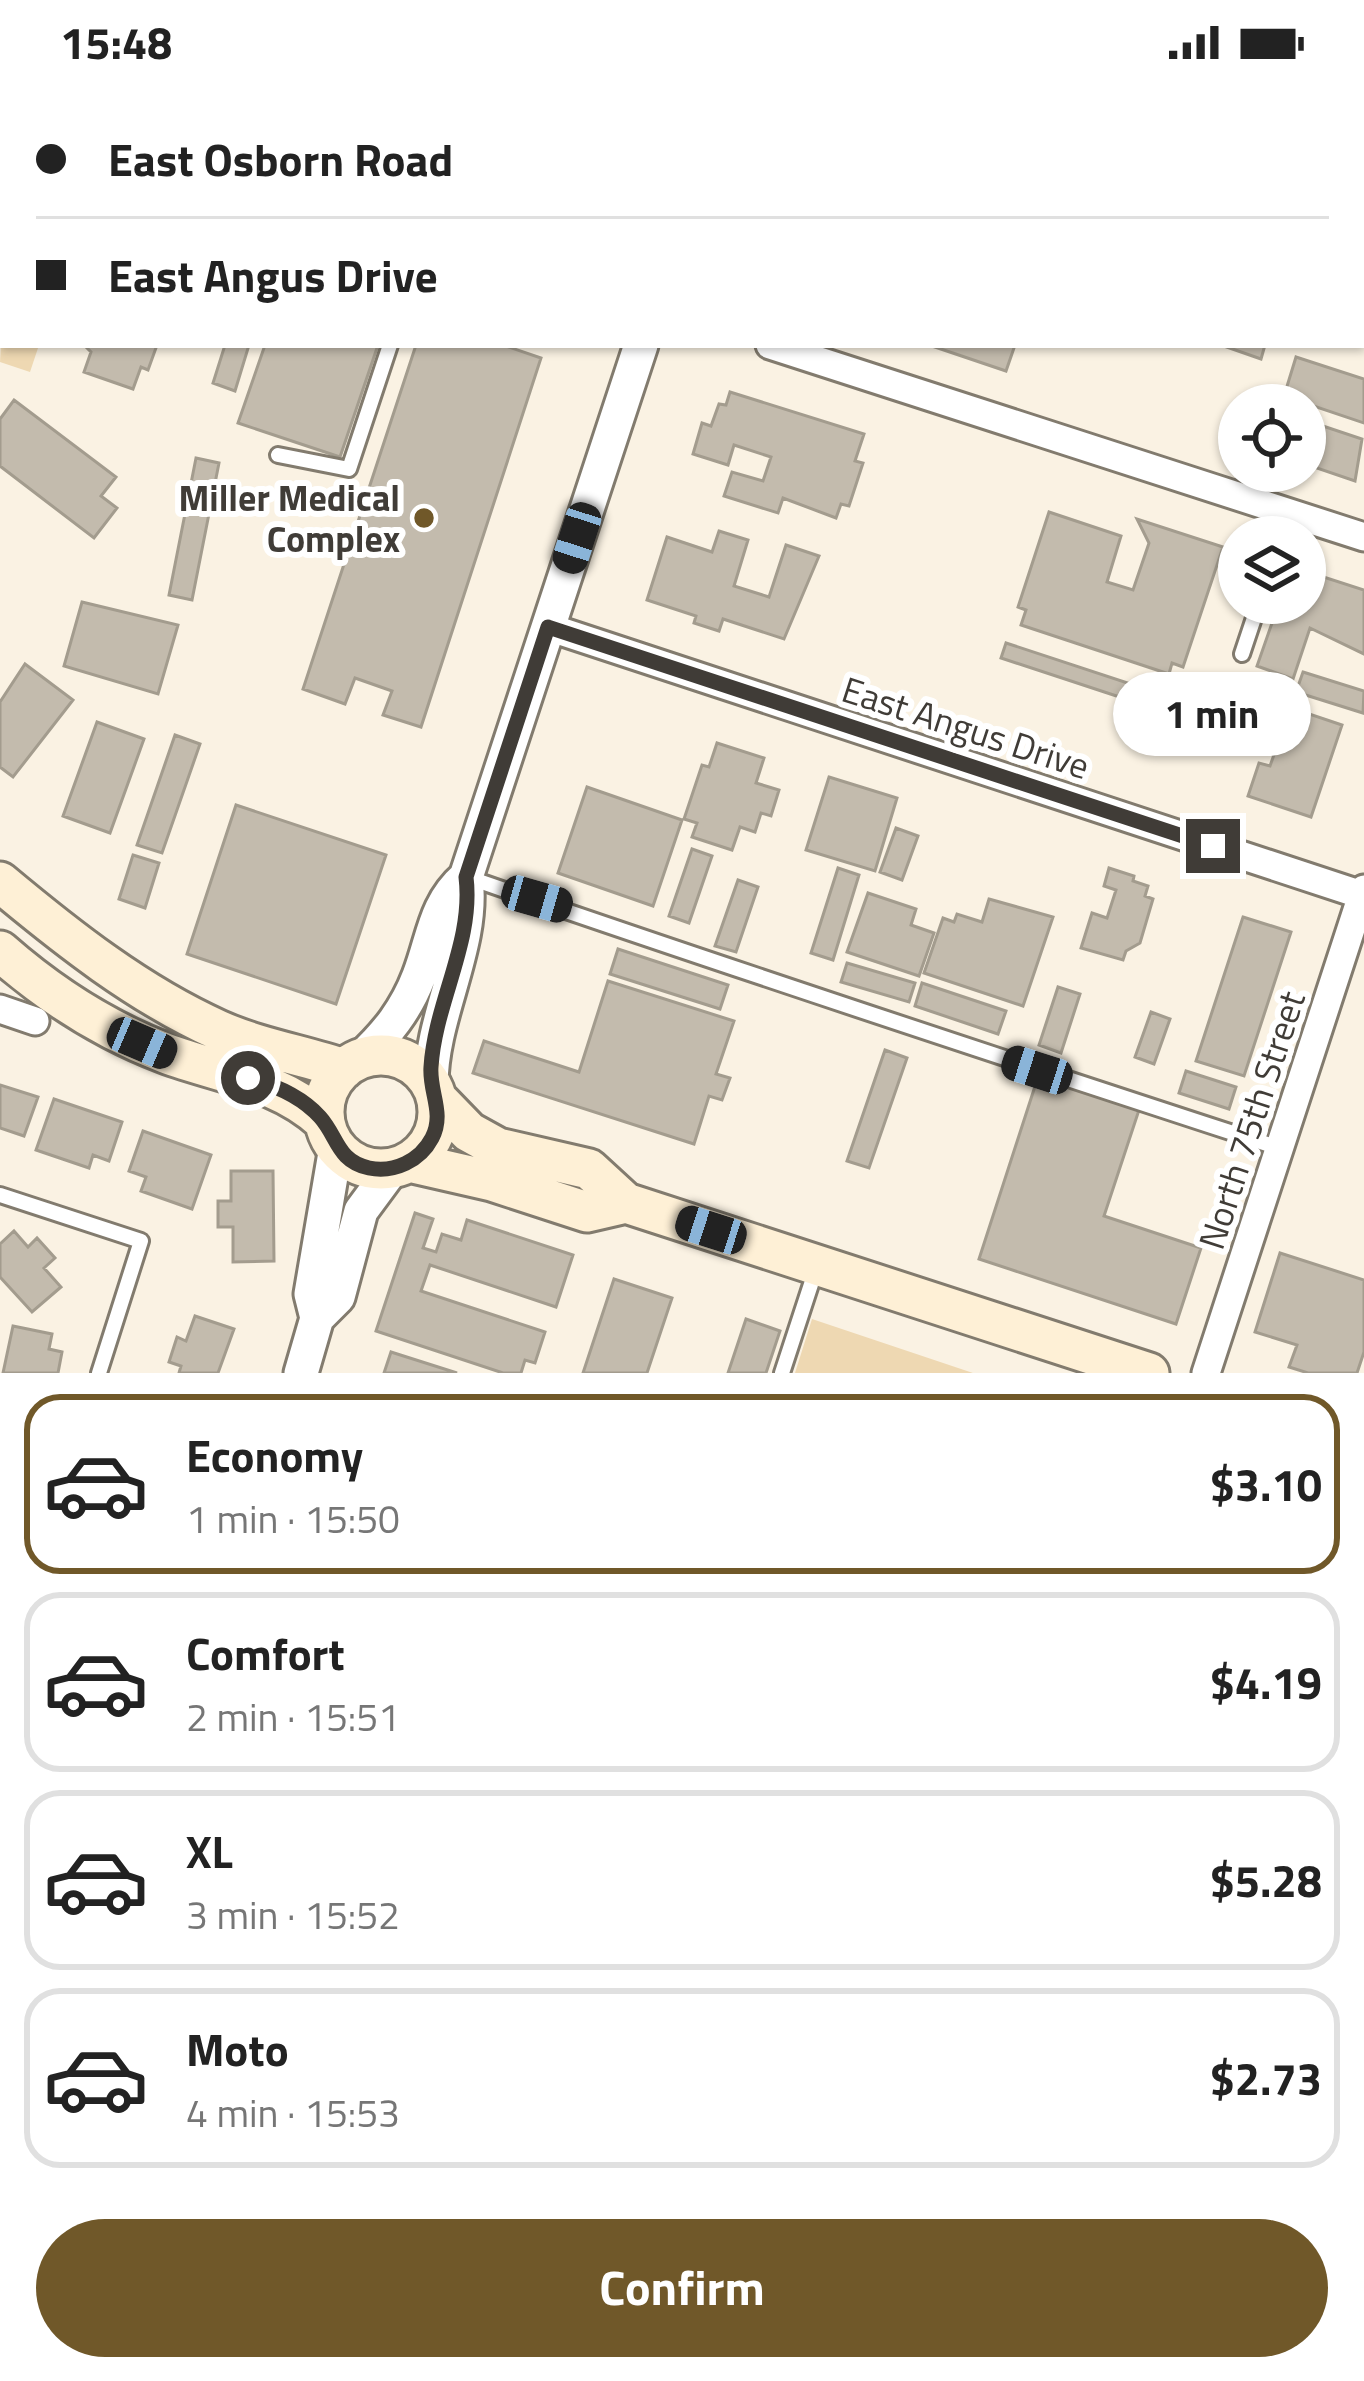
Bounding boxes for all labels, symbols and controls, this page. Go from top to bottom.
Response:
text: 15:48 [60,8,172,76]
text: East Osborn Road [108,125,453,193]
text: East Angus Drive [108,241,438,309]
map controls [1218,384,1326,624]
button: locate [1218,384,1326,492]
place label: Miller Medical Complex [178,470,400,566]
car [549,498,605,578]
marker: Miller Medical Complex [411,505,437,531]
button: layers [1218,516,1326,624]
street label: East Angus Drive [835,661,1097,793]
callout: 1 min [1114,672,1312,756]
text: 1 min [1165,684,1259,743]
route end [1186,819,1240,873]
car [497,872,577,926]
street label: North 75th Street [1183,983,1319,1256]
car [102,1012,182,1074]
car [997,1042,1077,1098]
route start [221,1051,275,1105]
car [671,1202,751,1258]
text: Economy [186,1421,363,1489]
icon: car [42,1430,150,1538]
text: $3.10 [1210,1450,1322,1518]
text: 1 min · 15:50 [186,1489,400,1548]
text: Comfort [186,1619,345,1687]
icon: car [42,1628,150,1736]
text: $4.19 [1210,1648,1322,1716]
text: 2 min · 15:51 [186,1687,400,1746]
text: XL [186,1817,233,1885]
icon: car [42,1826,150,1934]
text: $5.28 [1210,1846,1322,1914]
text: 3 min · 15:52 [186,1885,400,1944]
text: Moto [186,2015,289,2083]
icon: car [42,2024,150,2132]
text: $2.73 [1210,2044,1322,2112]
text: 4 min · 15:53 [186,2083,400,2142]
button: Confirm [36,2219,1328,2357]

